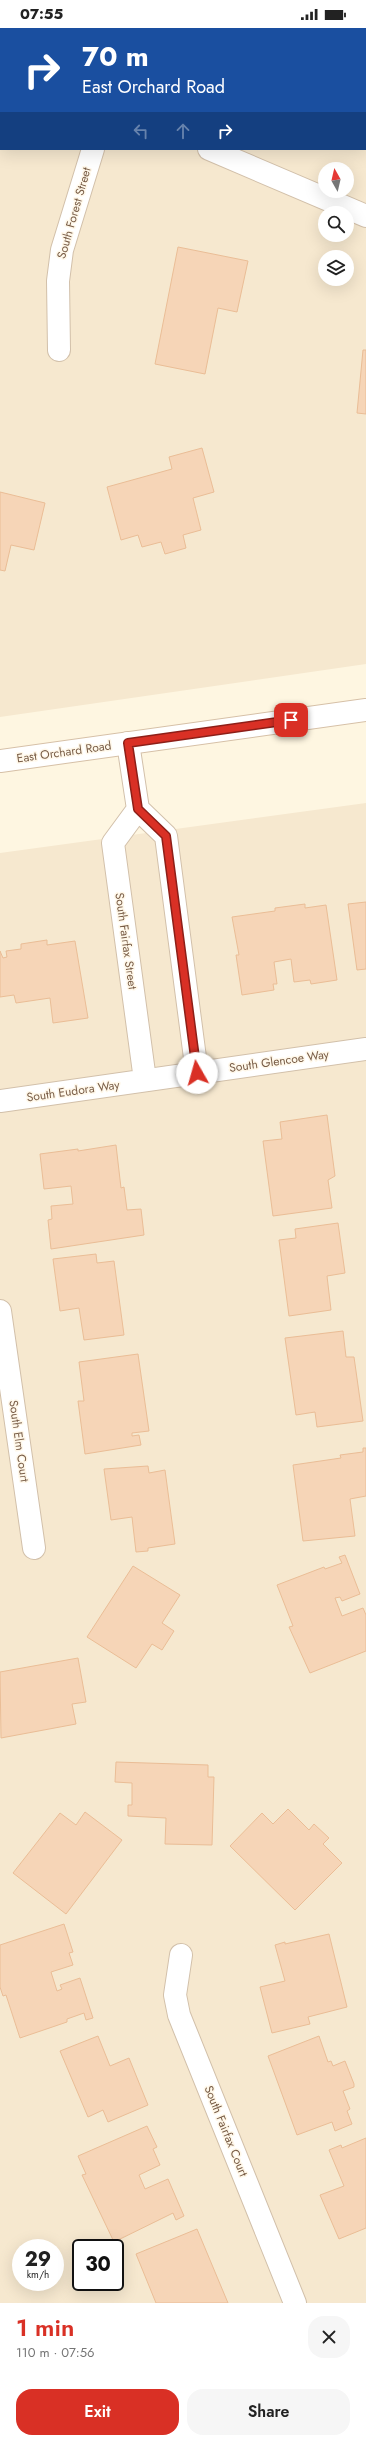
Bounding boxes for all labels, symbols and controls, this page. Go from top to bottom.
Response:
text: 07:55 [20,3,63,25]
text: 70 m [82,36,149,77]
icon: right [16,44,68,96]
text: East Orchard Road [82,74,225,100]
icon: left [130,120,152,142]
icon: ahead [172,120,194,142]
icon: right [214,120,236,142]
north arrow [318,162,354,198]
map controls [318,162,354,286]
street label: South Forest Street [52,165,96,261]
button: search [318,206,354,242]
button: layers [318,250,354,286]
pin [274,703,308,737]
icon: arrive [280,709,302,731]
street label: East Orchard Road [16,736,112,768]
street label: South Fairfax Street [110,892,142,991]
street label: South Glencoe Way [228,1045,331,1077]
position arrow [176,1052,218,1094]
street label: South Eudora Way [25,1075,121,1106]
street label: South Elm Court [4,1399,34,1483]
street label: South Fairfax Court [200,2083,253,2179]
speed limit sign: 30 [72,2239,124,2291]
text: 29 [25,2245,51,2274]
text: km/h [27,2267,49,2282]
text: 1 min [16,2310,74,2345]
button: close [308,2316,350,2358]
text: 110 m · 07:56 [16,2343,95,2362]
button: Exit [16,2389,179,2435]
button: Share [187,2389,350,2435]

